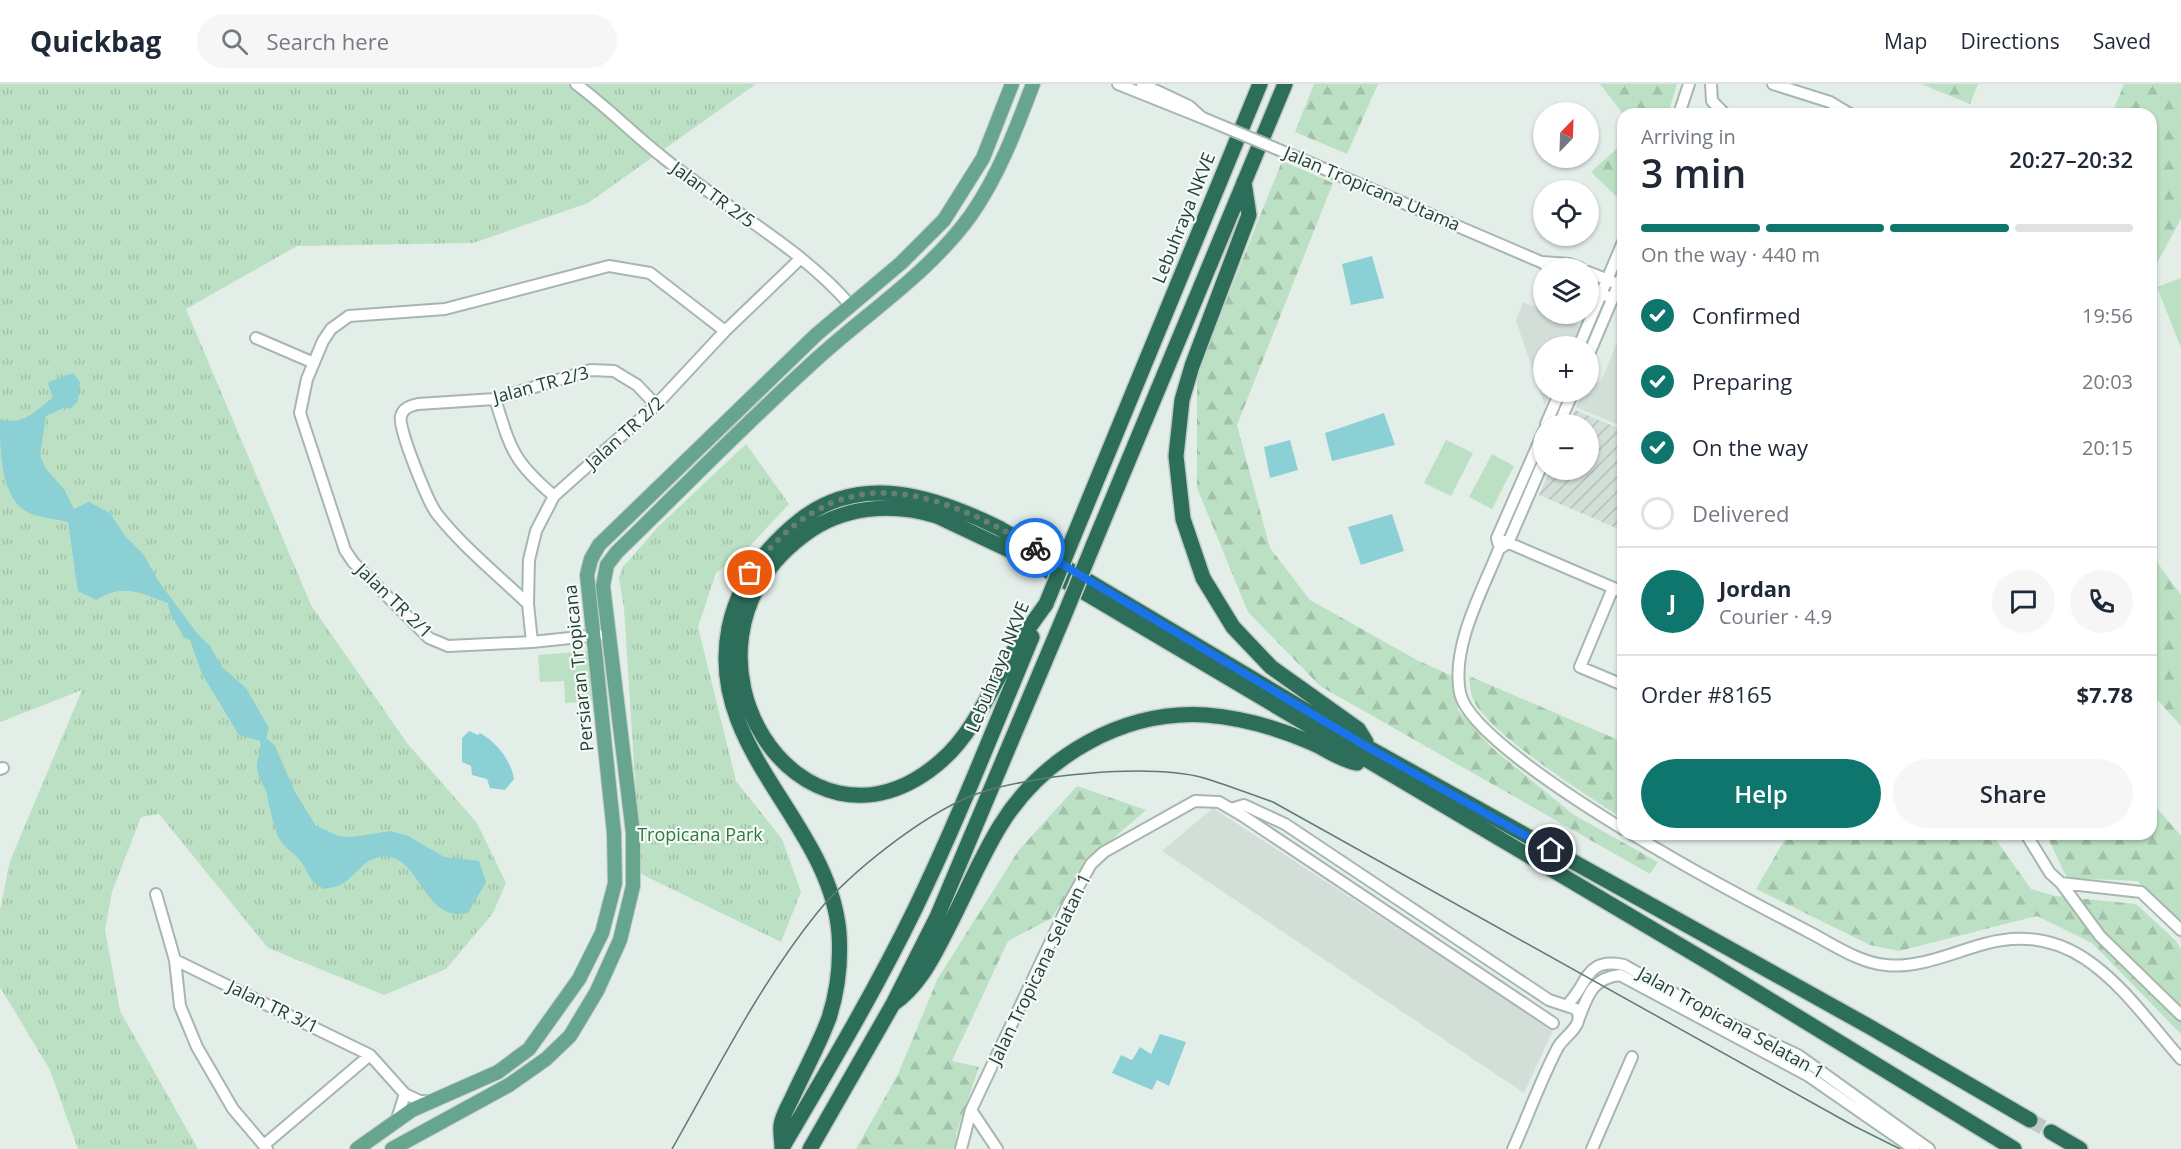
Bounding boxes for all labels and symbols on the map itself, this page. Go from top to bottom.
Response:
north arrow [1533,102,1599,168]
street label: Jalan Tropicana Utama [1279,139,1464,236]
street label: Lebuhraya NKVE [1146,149,1220,287]
street label: Jalan TR 2/5 [665,155,760,233]
street label: Jalan TR 2/3 [488,360,591,409]
street label: Jalan TR 2/2 [578,391,669,475]
courier [1005,518,1065,578]
pin [724,547,775,598]
street label: Jalan TR 2/1 [350,556,438,643]
street label: Persiaran Tropicana [557,583,599,753]
street label: Lebuhraya NKVE [960,598,1034,736]
park label: Tropicana Park [637,822,763,846]
pin [1525,824,1576,875]
street label: Jalan Tropicana Selatan 1 [981,869,1096,1070]
street label: Jalan Tropicana Selatan 1 [1632,960,1829,1084]
street label: Jalan TR 3/1 [222,973,323,1038]

